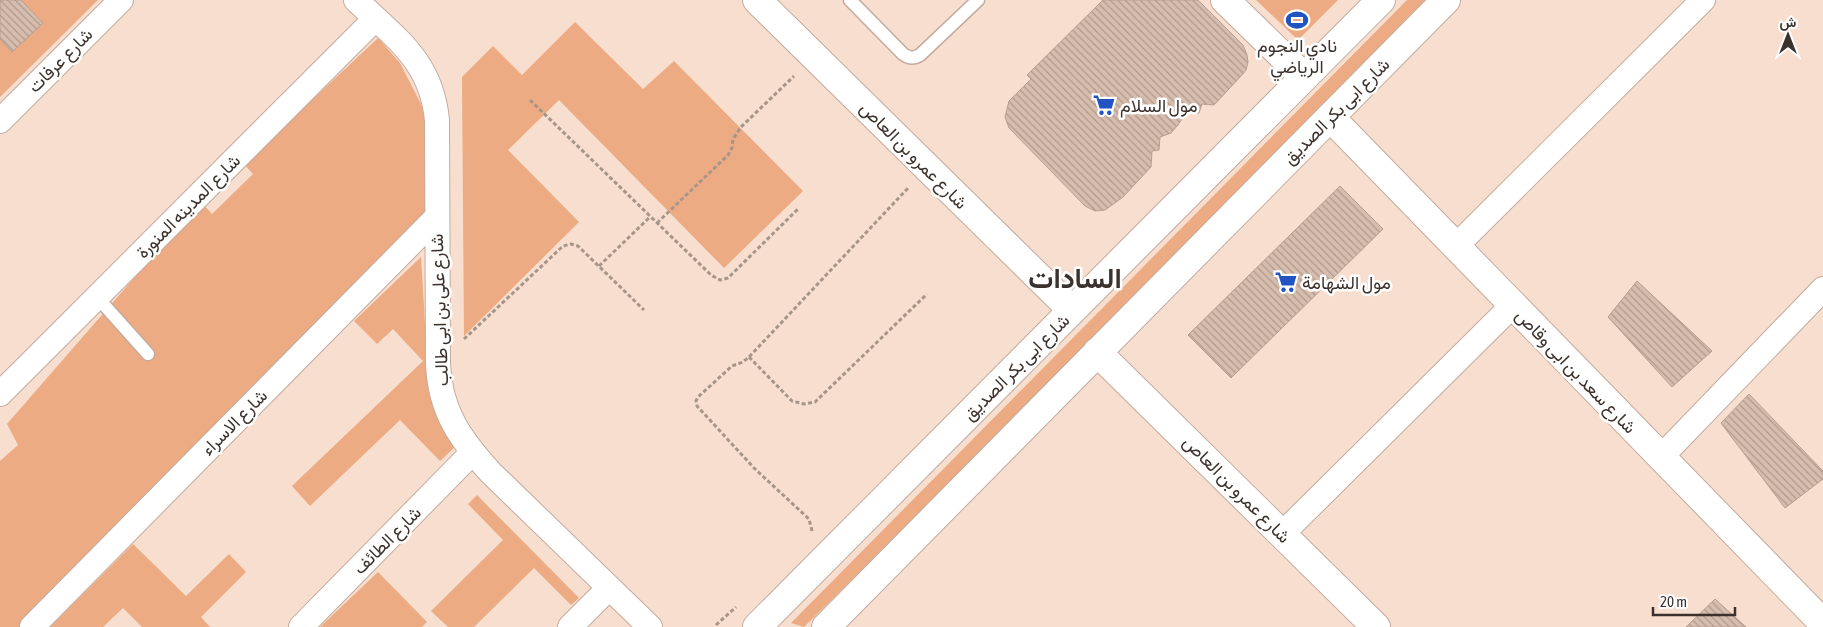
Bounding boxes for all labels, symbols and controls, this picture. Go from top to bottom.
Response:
sports icon: نادي النجوم الرياضي [1284,7,1310,33]
north arrow [1763,10,1813,60]
text: ش [1780,14,1797,31]
street label: شارع عرفات [23,23,98,98]
place label: نادي النجوم الرياضي [1257,35,1337,82]
street label: شارع ابى بكر الصديق [1278,53,1395,170]
supermarket icon: مول السلام [1091,92,1117,118]
place label: مول السلام [1120,95,1198,118]
street label: شارع عمرو بن العاص [855,97,972,214]
street label: شارع المدينه المنورة [132,150,246,264]
street label: شارع على بن ابى طالب [426,233,454,386]
district label: السادات [1028,262,1122,294]
supermarket icon: مول الشهامة [1273,269,1299,295]
place label: مول الشهامة [1302,272,1391,294]
street label: شارع سعد بن ابى وقاص [1510,304,1641,439]
street label: شارع ابى بكر الصديق [958,309,1075,426]
street label: شارع الاسراء [197,385,273,461]
street label: شارع عمرو بن العاص [1178,431,1295,548]
street label: شارع الطائف [349,502,427,580]
scale bar [1653,584,1736,616]
text: 20 m [1660,593,1687,610]

